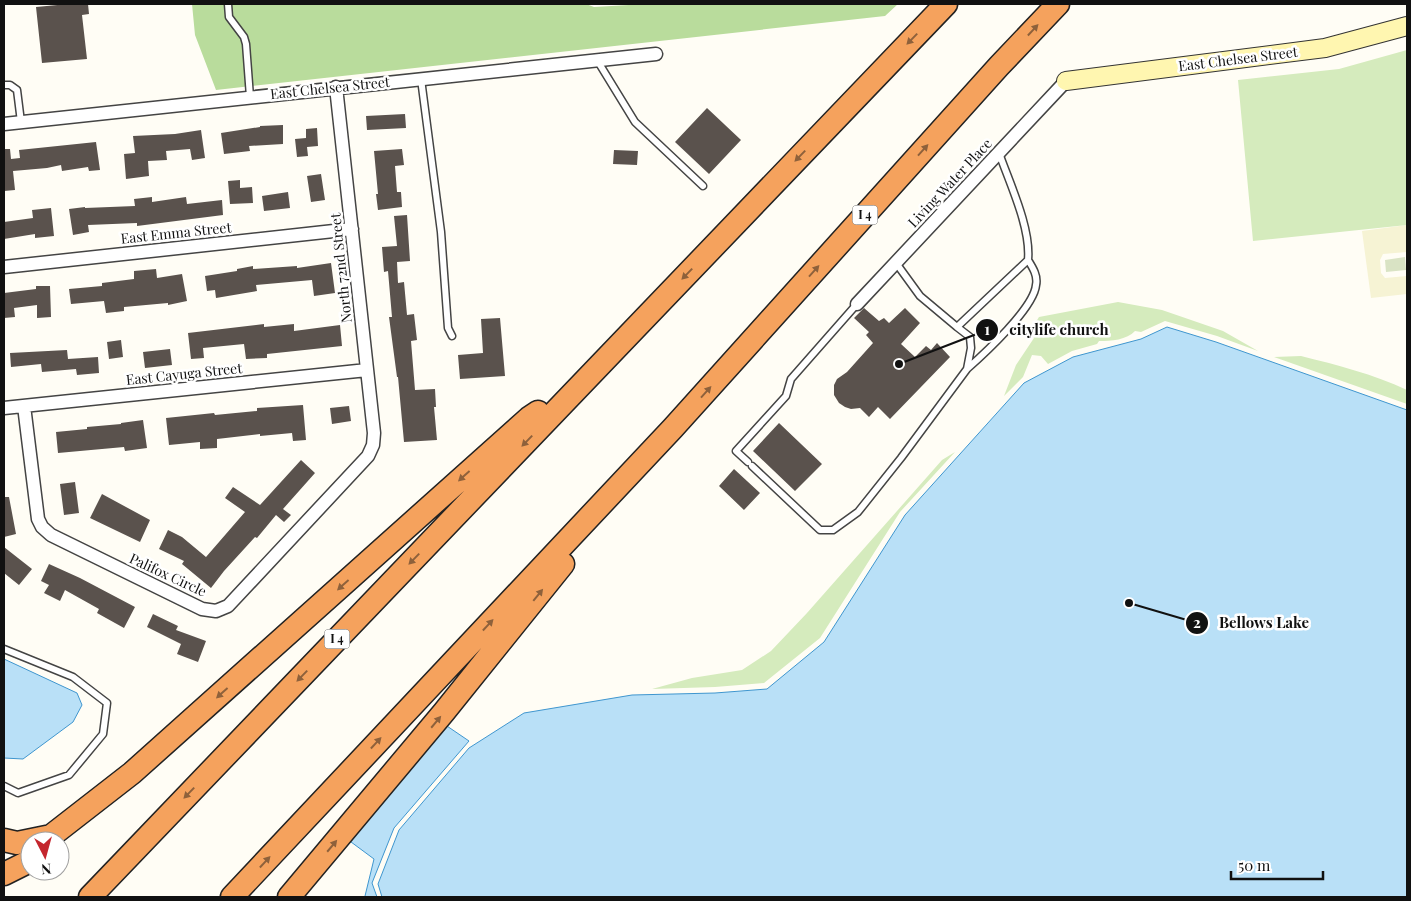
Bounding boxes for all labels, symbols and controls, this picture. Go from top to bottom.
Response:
one-way arrow [1027,25,1039,37]
one-way arrow [906,32,918,44]
street label: East Chelsea Street [1177,42,1300,75]
street label: East Chelsea Street [269,72,392,103]
street label: Living Water Place [903,134,996,231]
one-way arrow [917,145,929,157]
one-way arrow [794,150,806,162]
road number: I 4 [852,206,878,224]
street label: North 72nd Street [325,211,356,324]
street label: East Emma Street [120,217,233,248]
one-way arrow [809,265,820,277]
one-way arrow [681,267,693,279]
callout: citylife church [975,315,1119,345]
text: 1 [984,319,990,339]
text: citylife church [1009,319,1109,339]
street label: East Cayuga Street [125,358,244,389]
one-way arrow [700,385,711,398]
one-way arrow [521,435,533,447]
one-way arrow [459,470,471,482]
street label: Palifox Circle [127,548,210,601]
one-way arrow [408,552,420,564]
one-way arrow [337,579,350,590]
one-way arrow [533,589,544,602]
callout: Bellows Lake [1184,608,1319,638]
text: 2 [1193,612,1201,632]
text: Bellows Lake [1219,612,1310,632]
one-way arrow [482,619,494,631]
road number: I 4 [324,630,350,648]
one-way arrow [296,670,308,682]
one-way arrow [217,687,229,699]
one-way arrow [430,716,441,728]
one-way arrow [370,738,382,750]
one-way arrow [183,787,195,799]
north arrow [20,831,70,881]
one-way arrow [326,840,337,853]
scale bar [1231,848,1324,880]
text: 50 m [1238,855,1271,875]
one-way arrow [259,856,271,868]
text: N [40,859,52,879]

